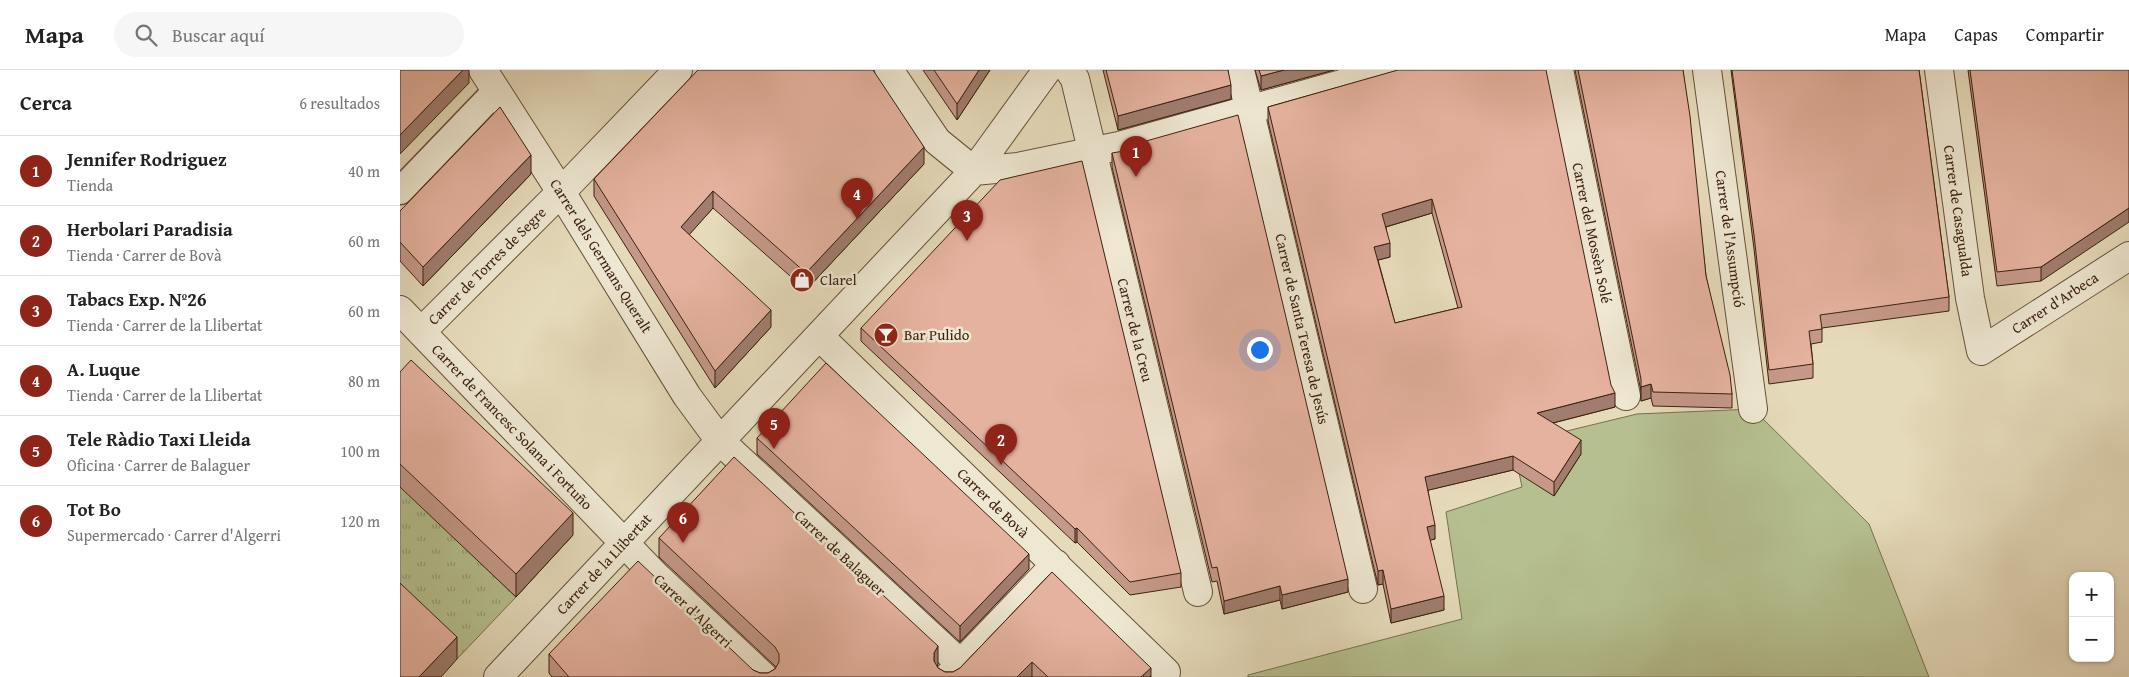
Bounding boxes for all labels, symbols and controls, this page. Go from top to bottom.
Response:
search box [114,12,464,57]
text: Mapa [25,17,84,52]
icon: search [132,21,160,49]
text: Buscar aquí [172,21,265,49]
text: Mapa [1885,21,1926,48]
text: Capas [1954,21,1998,48]
text: Compartir [2026,21,2104,48]
text: Cerca [20,87,72,118]
text: 6 resultados [299,91,380,115]
pin: 1 [1120,136,1152,177]
street label: Carrer de Casagualda [1939,144,1978,278]
text: Jennifer Rodriguez [67,145,227,173]
text: 1 [32,159,40,183]
text: 40 m [348,159,380,183]
street label: Carrer del Mossèn Solé [1567,161,1618,305]
street label: Carrer de l'Assumpció [1710,169,1751,309]
text: Tienda [67,173,113,197]
street label: Carrer dels Germans Queralt [545,175,658,338]
pin: 4 [841,178,873,219]
pin: 3 [951,200,983,241]
street label: Carrer de Torres de Segre [423,202,550,329]
text: Herbolari Paradisia [67,215,233,243]
text: 2 [32,229,40,253]
text: 60 m [348,229,380,253]
street label: Carrer de Santa Teresa de Jesús [1270,231,1335,426]
text: Tienda · Carrer de Bovà [67,243,222,267]
shop icon: Clarel [789,267,815,293]
street label: Carrer d'Arbeca [2007,267,2102,339]
place label: Clarel [820,269,857,290]
street label: Carrer de la Creu [1112,276,1159,385]
text: Tabacs Exp. Nº26 [67,285,207,313]
text: 3 [32,299,40,323]
text: 60 m [348,299,380,323]
text: Tienda · Carrer de la Llibertat [67,313,263,337]
bar icon: Bar Pulido [873,322,899,348]
place label: Bar Pulido [904,324,970,345]
your location [1247,337,1273,363]
street label: Carrer de Francesc Solana i Fortuño [427,339,598,515]
text: A. Luque [67,355,140,383]
text: 4 [32,369,40,393]
text: 80 m [348,369,380,393]
text: Tienda · Carrer de la Llibertat [67,383,263,407]
pin: 5 [758,408,790,449]
pin: 2 [985,424,1017,465]
text: Tele Ràdio Taxi Lleida [67,425,251,453]
text: 5 [32,439,40,463]
text: 100 m [340,439,380,463]
text: Oficina · Carrer de Balaguer [67,453,250,477]
street label: Carrer de Bovà [953,463,1034,542]
text: Tot Bo [67,495,121,523]
pin: 6 [667,502,699,543]
street label: Carrer de Balaguer [790,505,891,601]
street label: Carrer de la Llibertat [551,508,657,619]
text: 6 [32,509,40,533]
text: 120 m [340,509,380,533]
text: Supermercado · Carrer d'Algerri [67,523,281,547]
street label: Carrer d'Algerri [650,569,737,652]
map controls [2069,572,2114,662]
button: + [2069,572,2114,617]
button: − [2069,617,2114,662]

